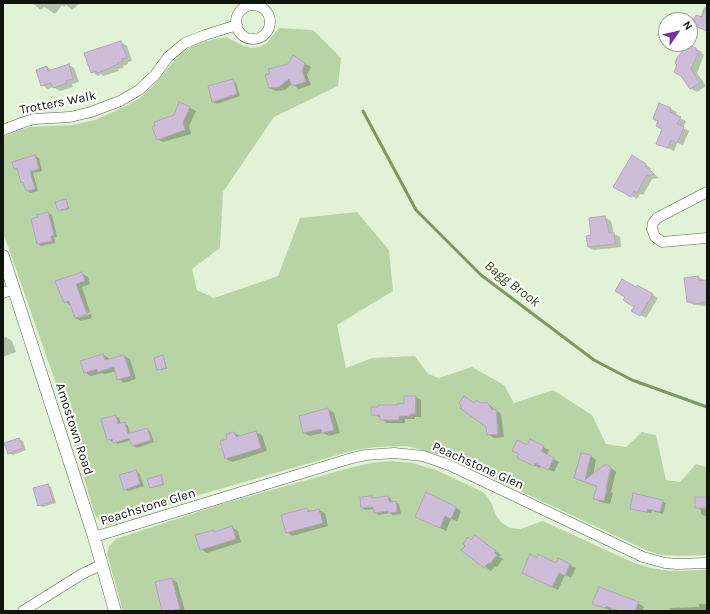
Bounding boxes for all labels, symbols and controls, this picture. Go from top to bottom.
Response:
north arrow [658,12,698,52]
text: N [680,19,695,32]
street label: Trotters Walk [18,88,98,118]
water label: Bagg Brook [481,257,543,311]
street label: Amostown Road [52,381,96,477]
street label: Peachstone Glen [430,439,526,493]
street label: Peachstone Glen [99,485,197,529]

